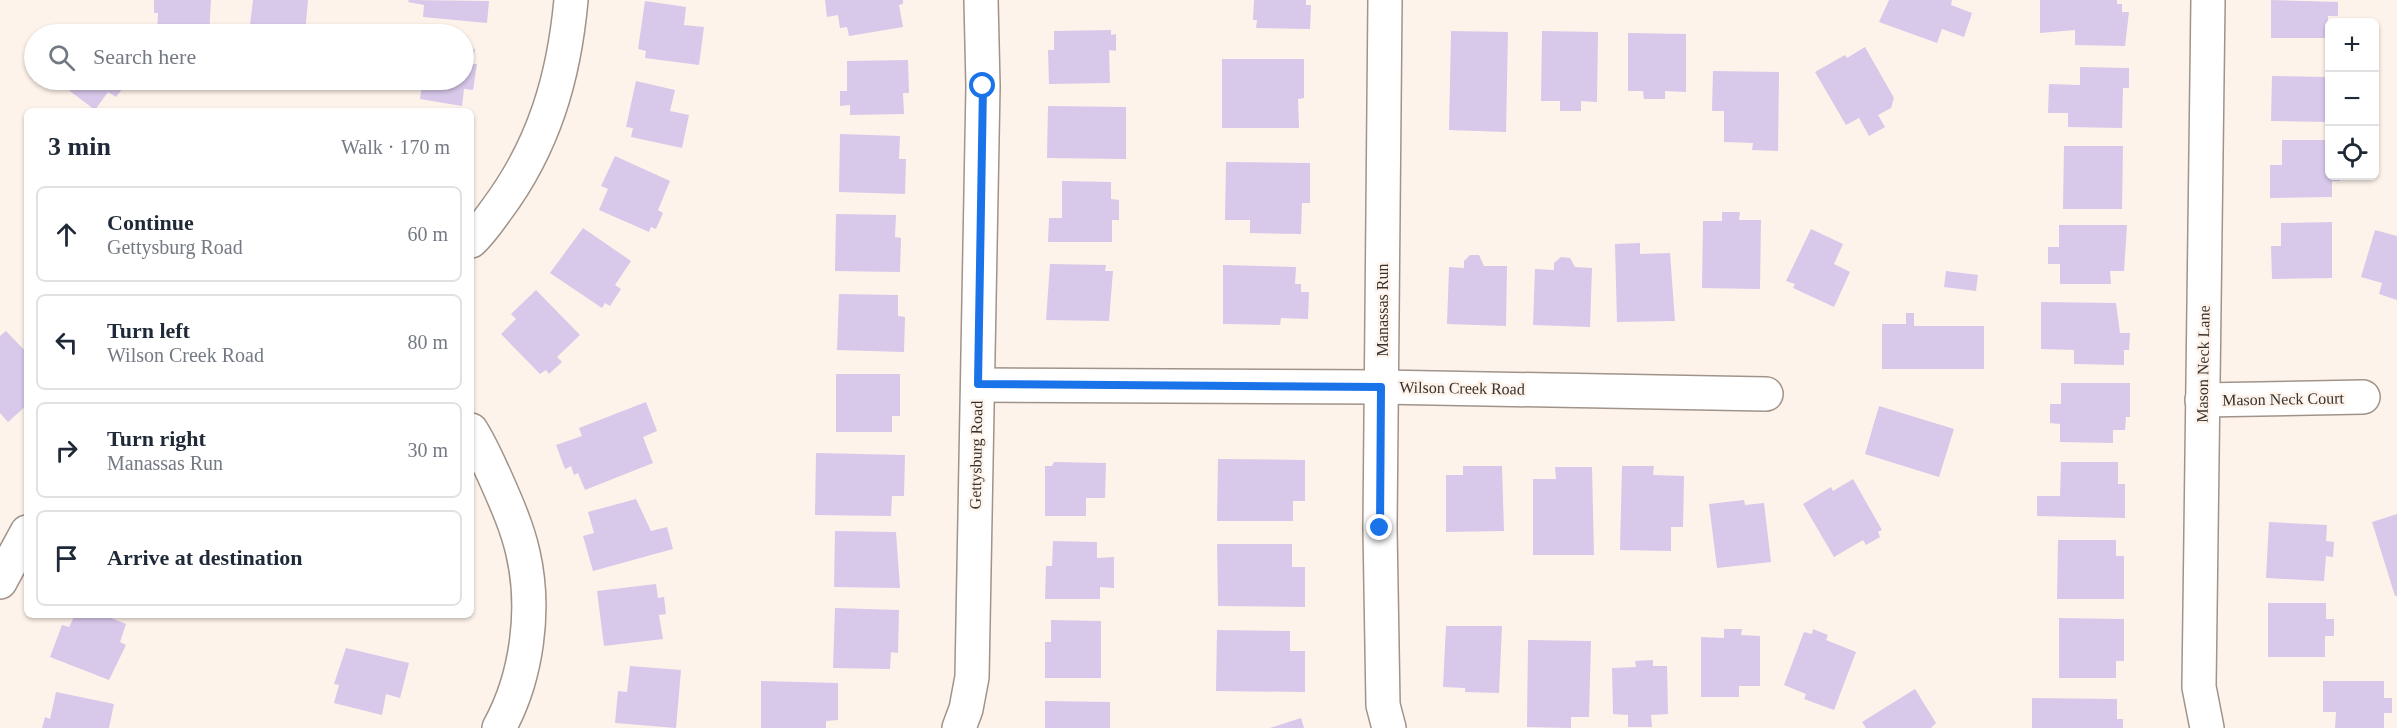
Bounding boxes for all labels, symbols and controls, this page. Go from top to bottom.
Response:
map controls [2325,18,2379,180]
button: + [2325,18,2379,72]
search box [24,24,474,90]
icon: search [45,41,78,74]
text: Search here [93,44,196,69]
route start [969,72,995,98]
button: − [2325,72,2379,126]
button: locate [2325,126,2379,180]
text: 3 min [48,132,111,161]
text: Walk · 170 m [341,136,450,158]
text: Continue [107,210,194,235]
icon: ahead [50,218,83,251]
text: 60 m [407,223,448,245]
text: Gettysburg Road [107,236,243,258]
street label: Manassas Run [1374,264,1391,356]
street label: Mason Neck Lane [2193,305,2213,423]
text: Turn left [107,318,190,343]
icon: left [50,326,83,359]
text: 80 m [407,331,448,353]
text: Wilson Creek Road [107,344,264,366]
street label: Wilson Creek Road [1399,378,1525,398]
street label: Mason Neck Court [2222,389,2345,409]
street label: Gettysburg Road [967,401,986,509]
text: Turn right [107,426,206,451]
icon: right [50,434,83,467]
text: 30 m [407,439,448,461]
text: Manassas Run [107,452,223,474]
route end [1366,514,1392,540]
icon: arrive [50,542,83,575]
text: Arrive at destination [107,545,303,570]

